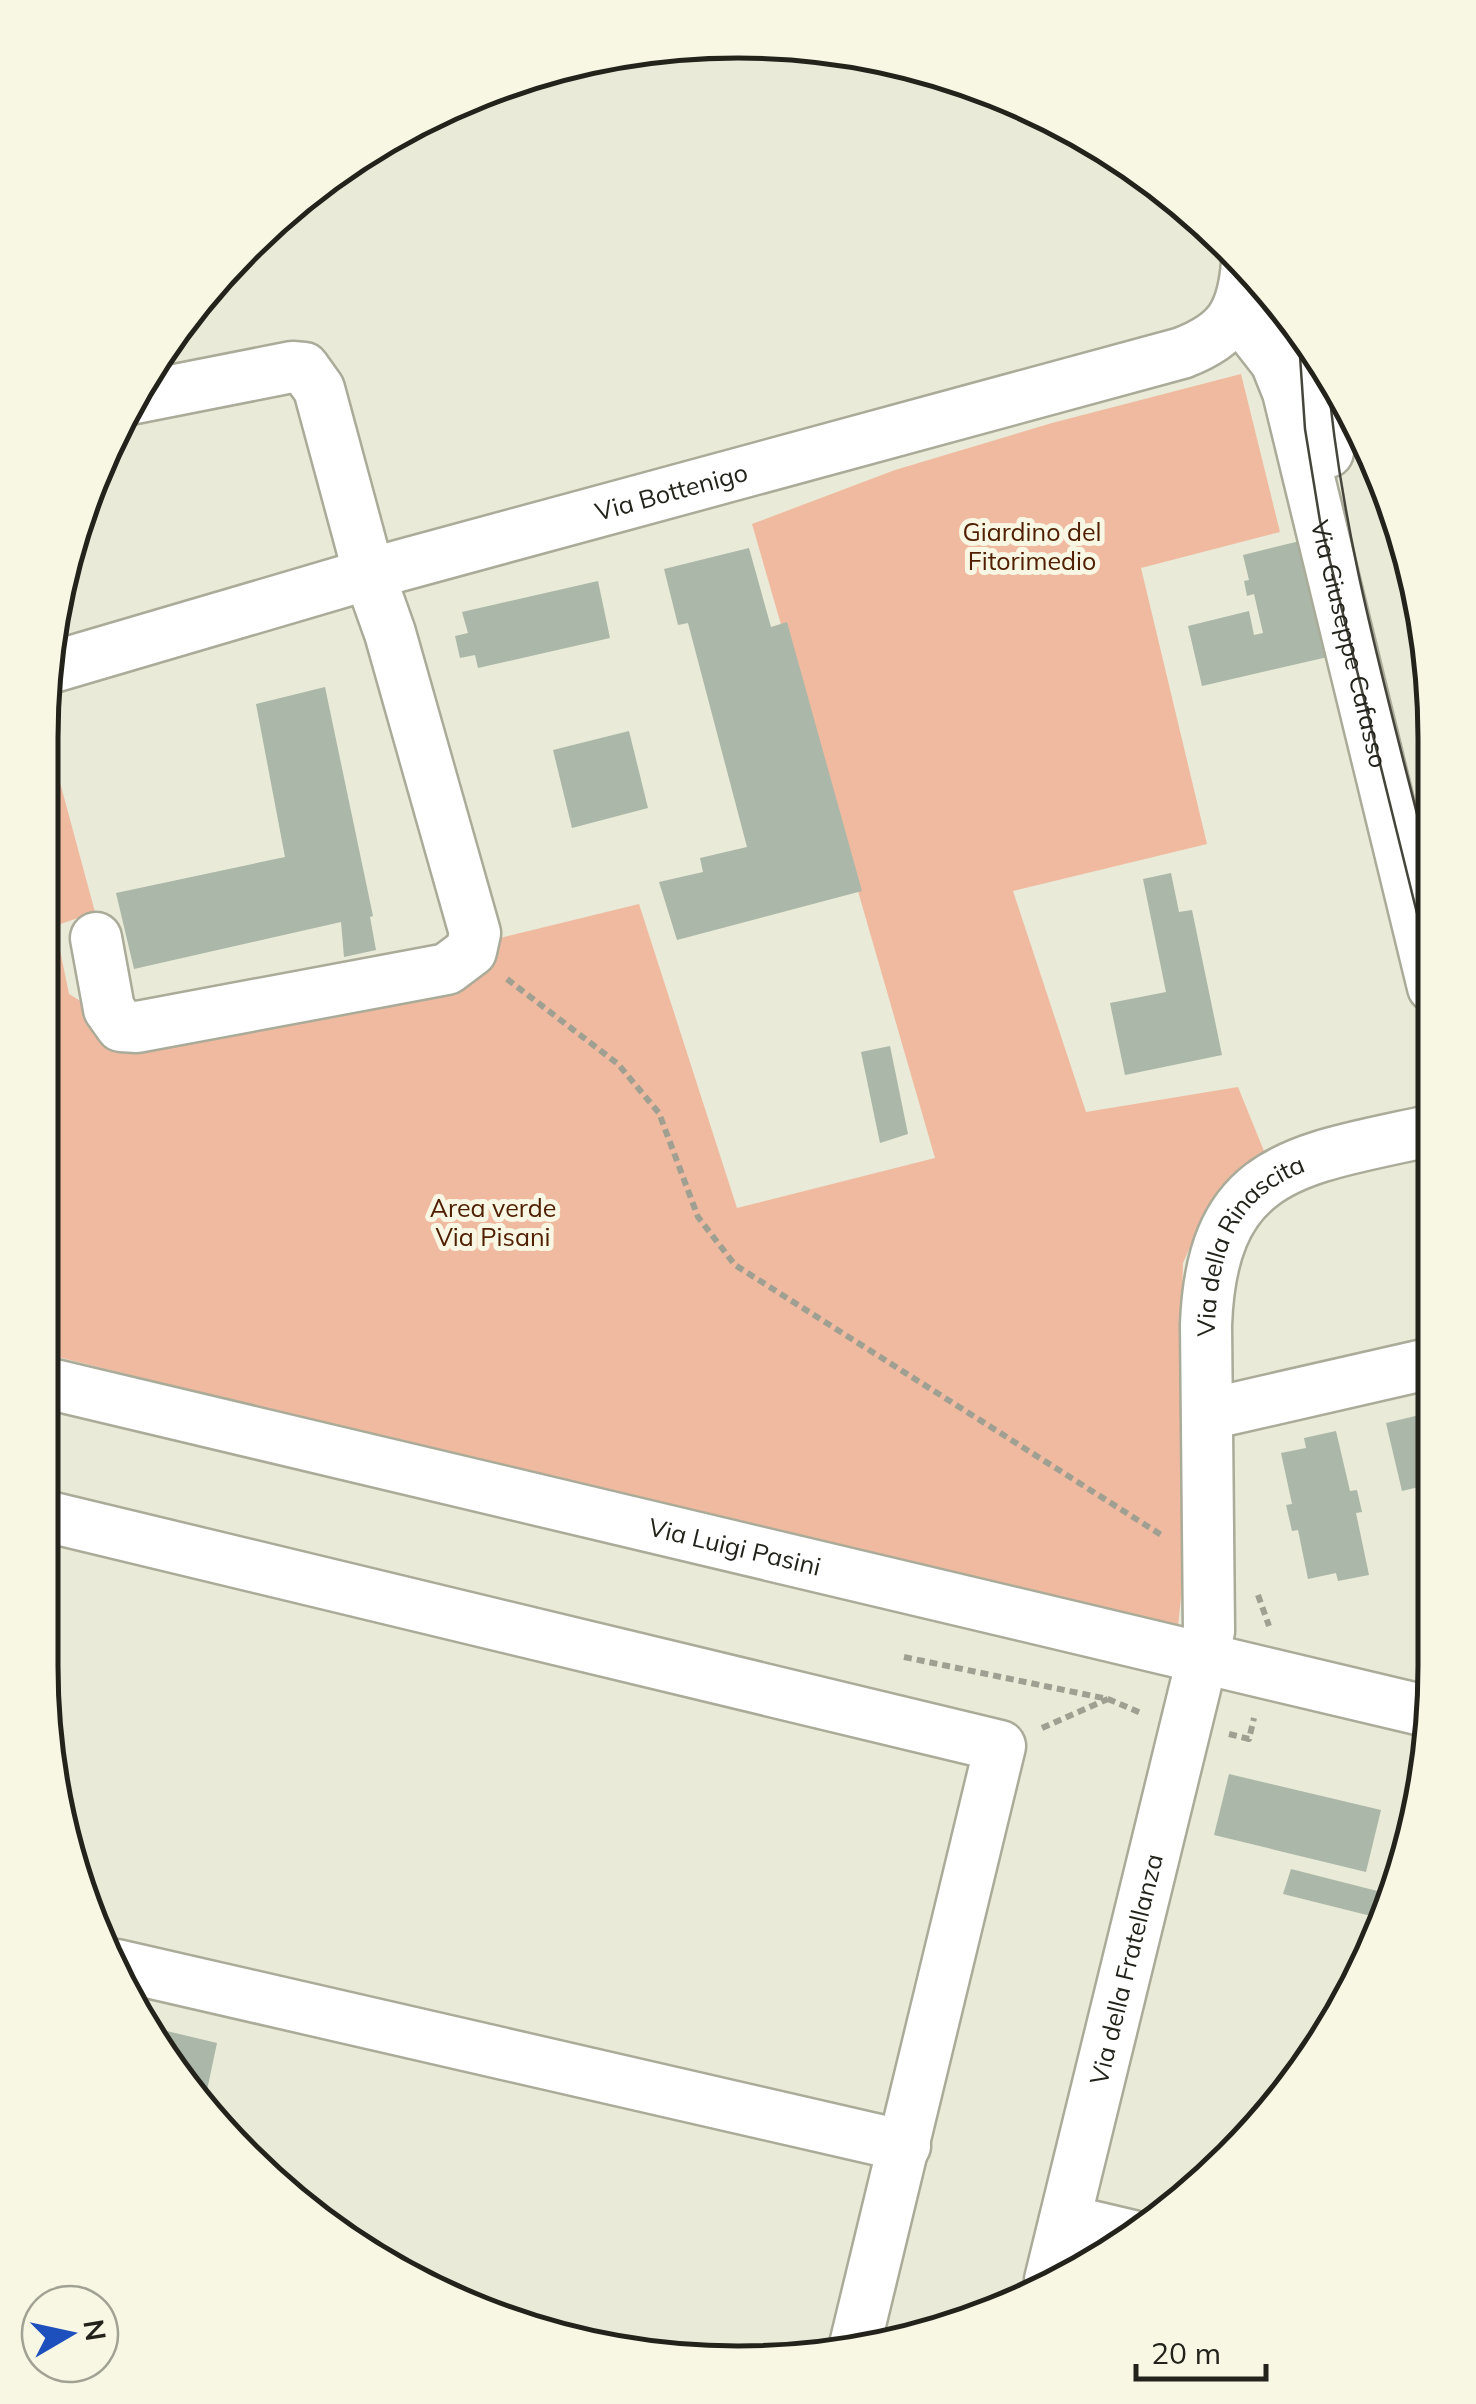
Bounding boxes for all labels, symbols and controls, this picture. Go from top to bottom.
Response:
street label: Via Bottenigo [592,456,751,527]
park label: Giardino del Fitorimedio [962,516,1102,576]
street label: Via Giuseppe Cafasso [1305,517,1395,771]
street label: Via della Rinascita [1190,1148,1309,1337]
park label: Area verde Via Pisani [430,1192,556,1252]
street label: Via Luigi Pasini [646,1511,824,1582]
street label: Via della Fratellanza [1082,1851,1169,2088]
north arrow [20,2284,120,2384]
text: N [76,2317,114,2343]
scale bar [1136,2319,1266,2381]
text: 20 m [1151,2334,1221,2372]

